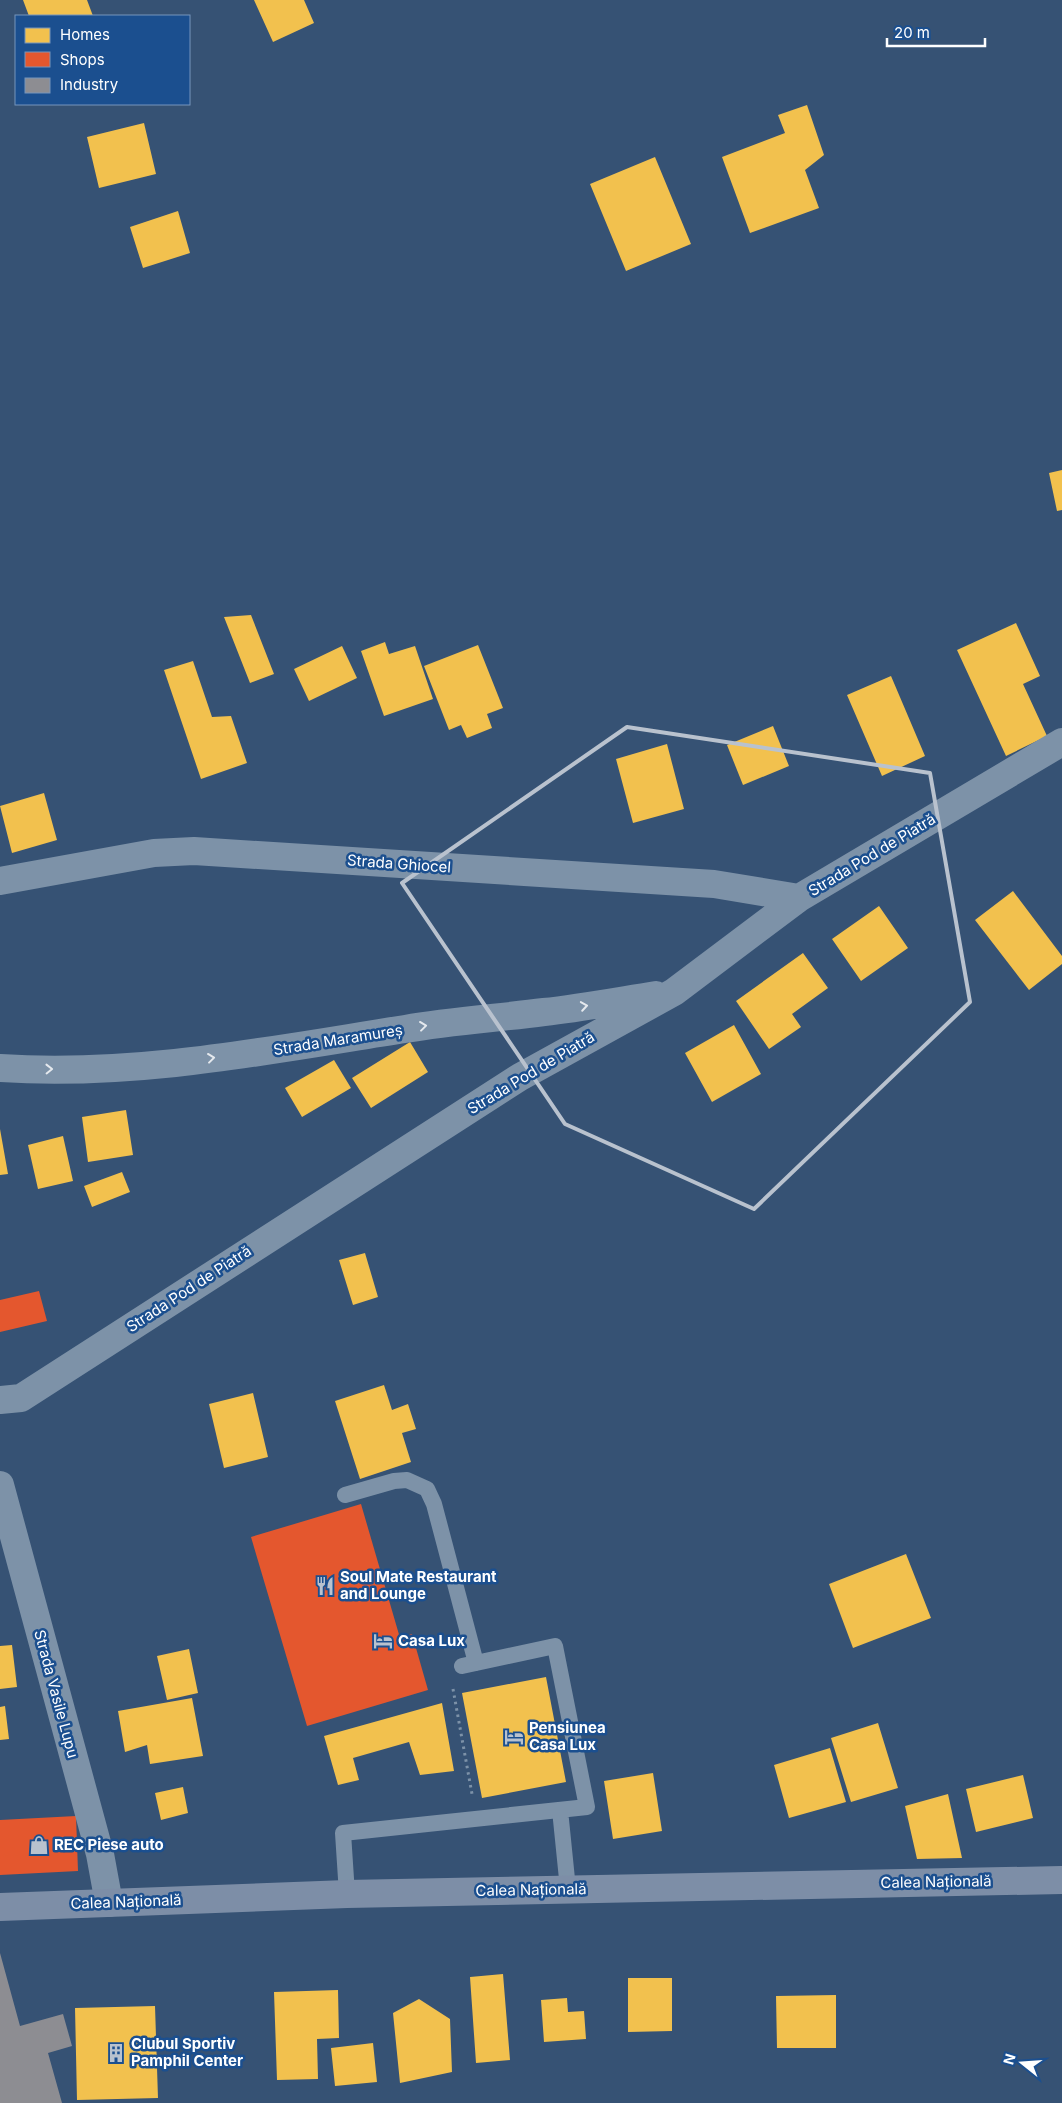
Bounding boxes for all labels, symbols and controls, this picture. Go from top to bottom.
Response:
legend [15,15,190,105]
scale bar [887,15,984,47]
text: 20 m [894,23,930,42]
text: Homes [60,25,110,44]
text: Shops [60,50,105,69]
text: Industry [60,75,119,94]
street label: Strada Pod de Piatră [805,809,939,900]
street label: Strada Ghiocel [346,850,452,877]
one-way arrow [581,1001,589,1012]
street label: Strada Maramureș [272,1020,404,1059]
one-way arrow [420,1021,428,1032]
street label: Strada Pod de Piatră [464,1027,598,1118]
one-way arrow [207,1053,215,1064]
one-way arrow [45,1064,53,1074]
street label: Strada Pod de Piatră [123,1241,255,1336]
place label: Soul Mate Restaurant and Lounge [340,1567,497,1603]
restaurant icon: Soul Mate Restaurant and Lounge [314,1575,336,1597]
street label: Strada Vasile Lupu [30,1628,83,1760]
hotel icon: Casa Lux [372,1630,394,1652]
place label: Casa Lux [398,1631,465,1650]
place label: Pensiunea Casa Lux [529,1718,606,1754]
hotel icon: Pensiunea Casa Lux [503,1726,525,1748]
shop icon: REC Piese auto [28,1834,50,1856]
place label: REC Piese auto [54,1835,164,1854]
street label: Calea Națională [880,1871,992,1892]
street label: Calea Națională [475,1879,587,1900]
street label: Calea Națională [70,1890,182,1913]
place label: Clubul Sportiv Pamphil Center [131,2034,243,2070]
north arrow [997,2038,1047,2088]
building icon: Clubul Sportiv Pamphil Center [105,2042,127,2064]
text: N [999,2051,1019,2067]

